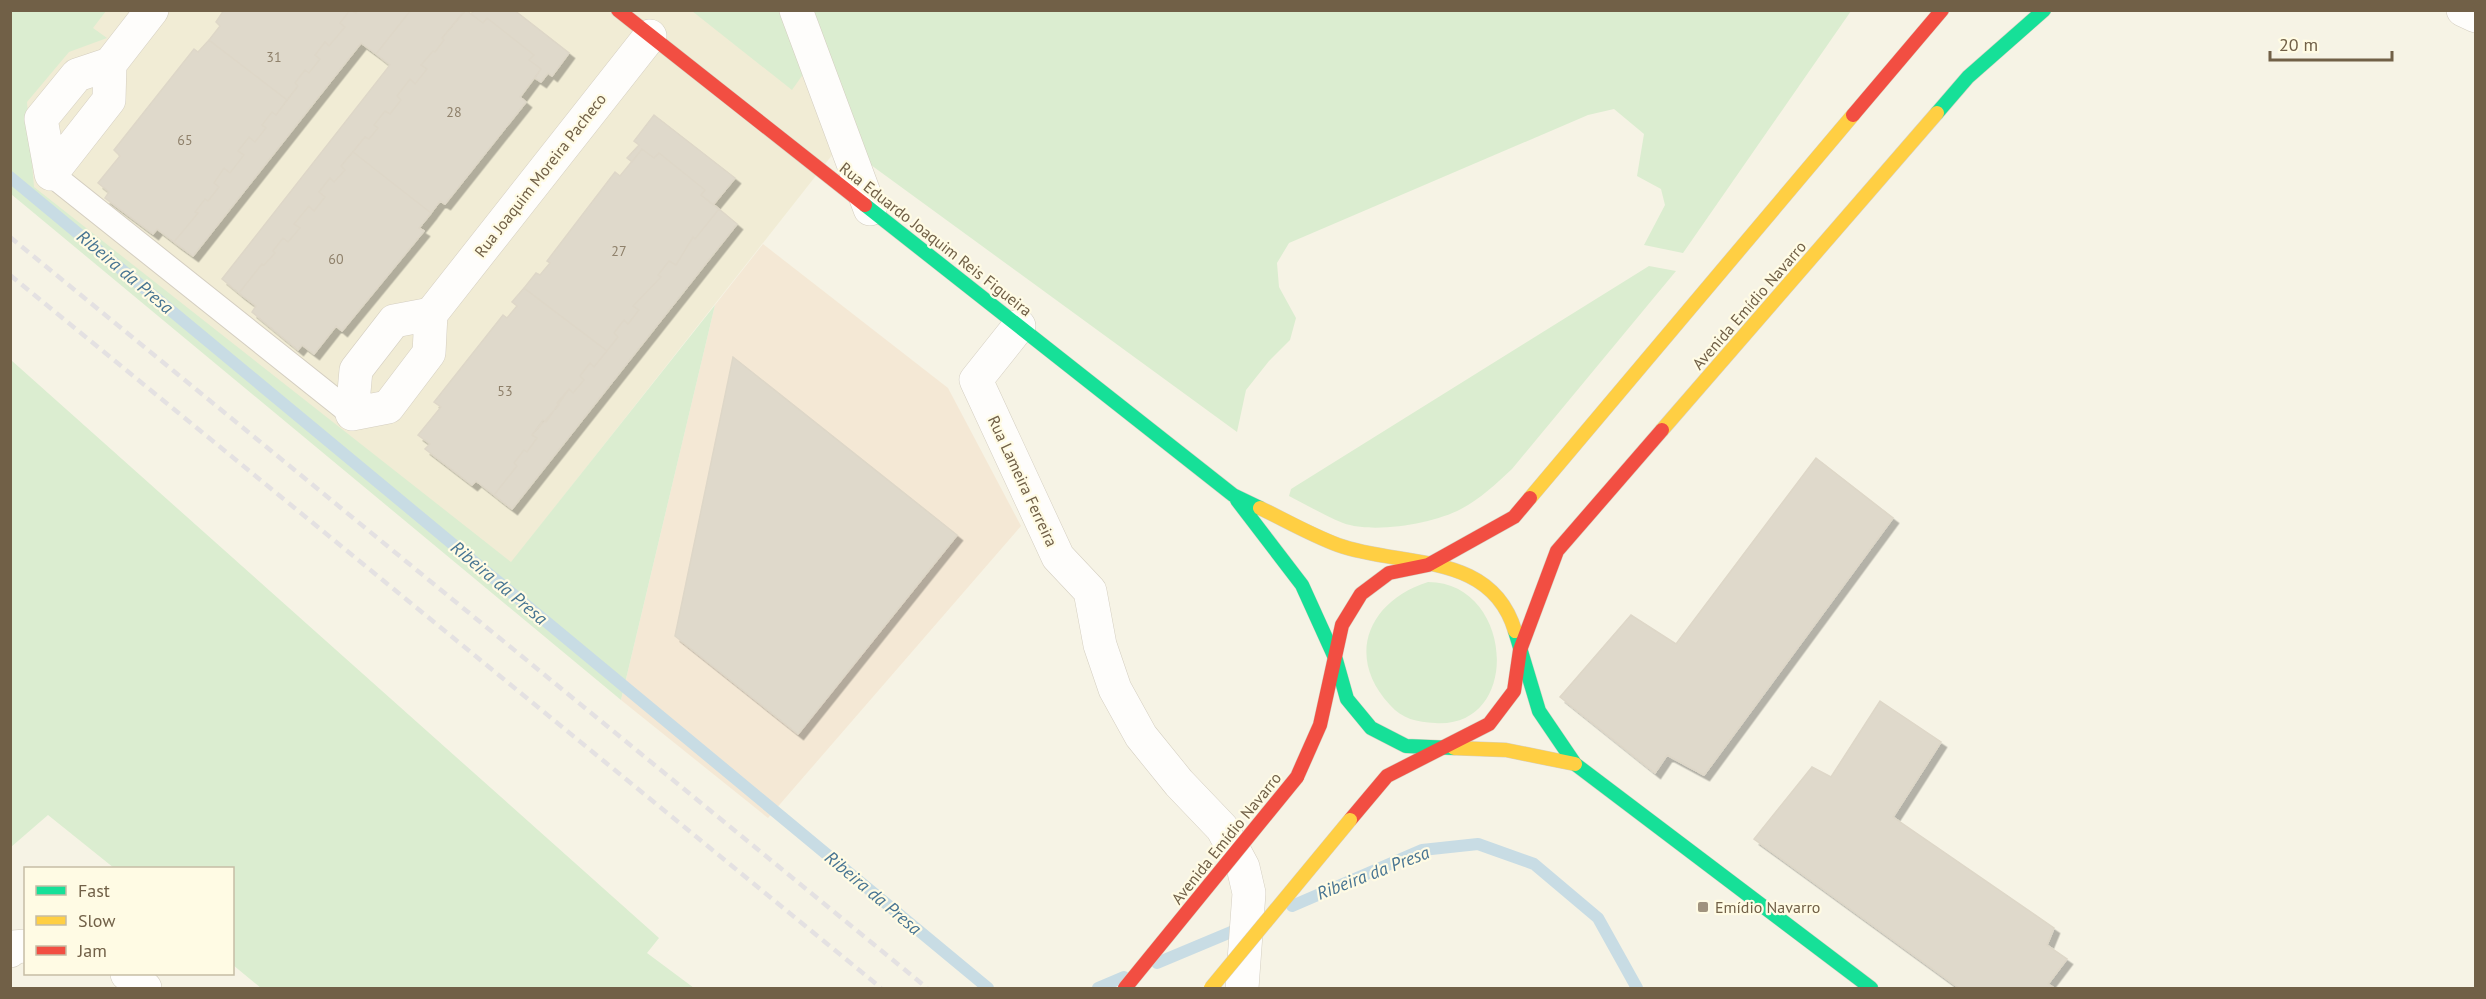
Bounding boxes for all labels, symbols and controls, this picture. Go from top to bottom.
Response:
scale bar [2270,24,2392,62]
text: 20 m [2279,33,2318,56]
house number: 31 [266,48,282,66]
street label: Rua Joaquim Moreira Pacheco [470,89,610,261]
house number: 28 [446,103,462,121]
house number: 65 [177,131,193,149]
street label: Rua Eduardo Joaquim Reis Figueira [836,158,1036,320]
water label: Ribeira da Presa [72,225,178,319]
street label: Avenida Emídio Navarro [1688,237,1810,373]
house number: 27 [611,242,627,260]
house number: 60 [328,250,344,268]
house number: 53 [497,382,513,400]
street label: Rua Lameira Ferreira [984,412,1062,550]
water label: Ribeira da Presa [446,536,552,630]
street label: Avenida Emídio Navarro [1167,768,1285,908]
water label: Ribeira da Presa [1313,840,1433,905]
water label: Ribeira da Presa [820,846,926,940]
legend [24,867,234,975]
text: Fast [78,879,110,902]
place label: Emídio Navarro [1715,897,1820,917]
marker: Emídio Navarro [1696,900,1710,914]
text: Slow [78,909,116,932]
text: Jam [77,939,107,962]

